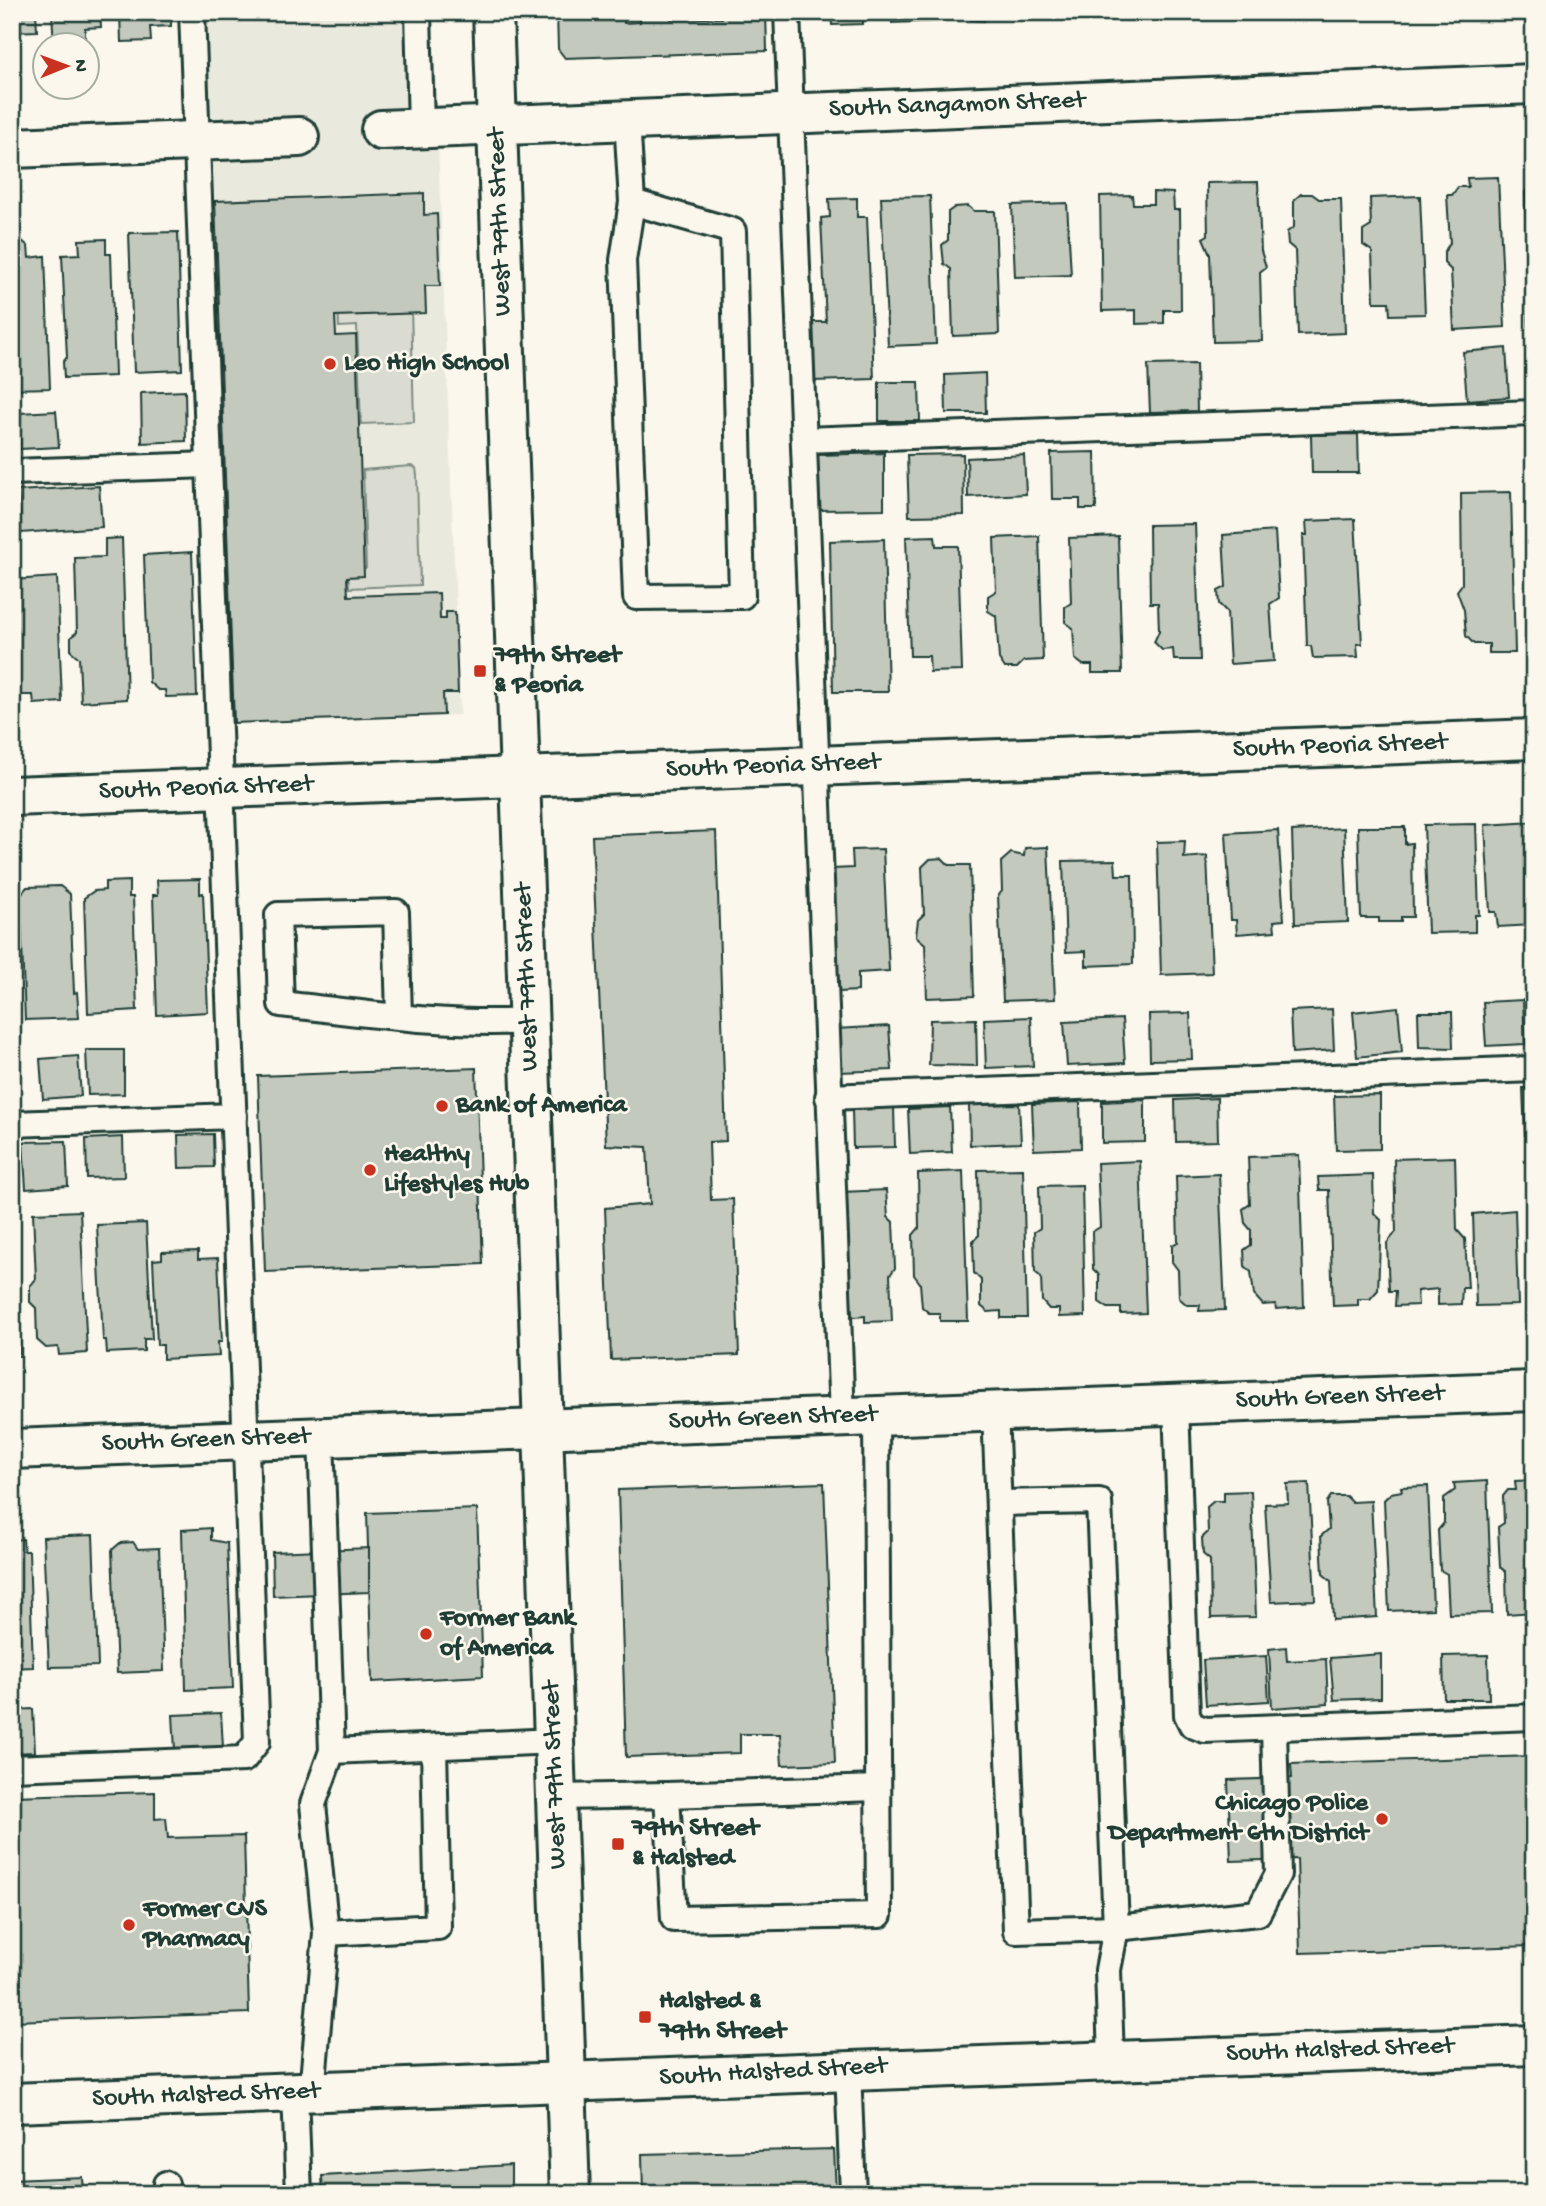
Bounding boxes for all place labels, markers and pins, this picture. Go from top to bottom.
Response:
place label: Leo High School [344,349,510,380]
marker: Leo High School [322,356,338,372]
place label: 79th Street & Peoria [492,641,623,702]
marker: 79th Street & Peoria [472,663,488,679]
place label: Bank of America [455,1091,628,1122]
marker: Bank of America [434,1098,450,1114]
place label: Healthy Lifestyles Hub [384,1140,529,1201]
marker: Healthy Lifestyles Hub [362,1162,378,1178]
place label: Former Bank of America [439,1604,578,1665]
marker: Former Bank of America [418,1626,434,1642]
place label: Chicago Police Department 6th District [1107,1789,1370,1850]
marker: Chicago Police Department 6th District [1374,1811,1390,1827]
place label: 79th Street & Halsted [630,1814,761,1875]
marker: 79th Street & Halsted [610,1836,626,1852]
place label: Former CVS Pharmacy [141,1895,268,1956]
marker: Former CVS Pharmacy [121,1917,137,1933]
place label: Halsted & 79th Street [657,1987,788,2048]
marker: Halsted & 79th Street [637,2009,653,2025]

